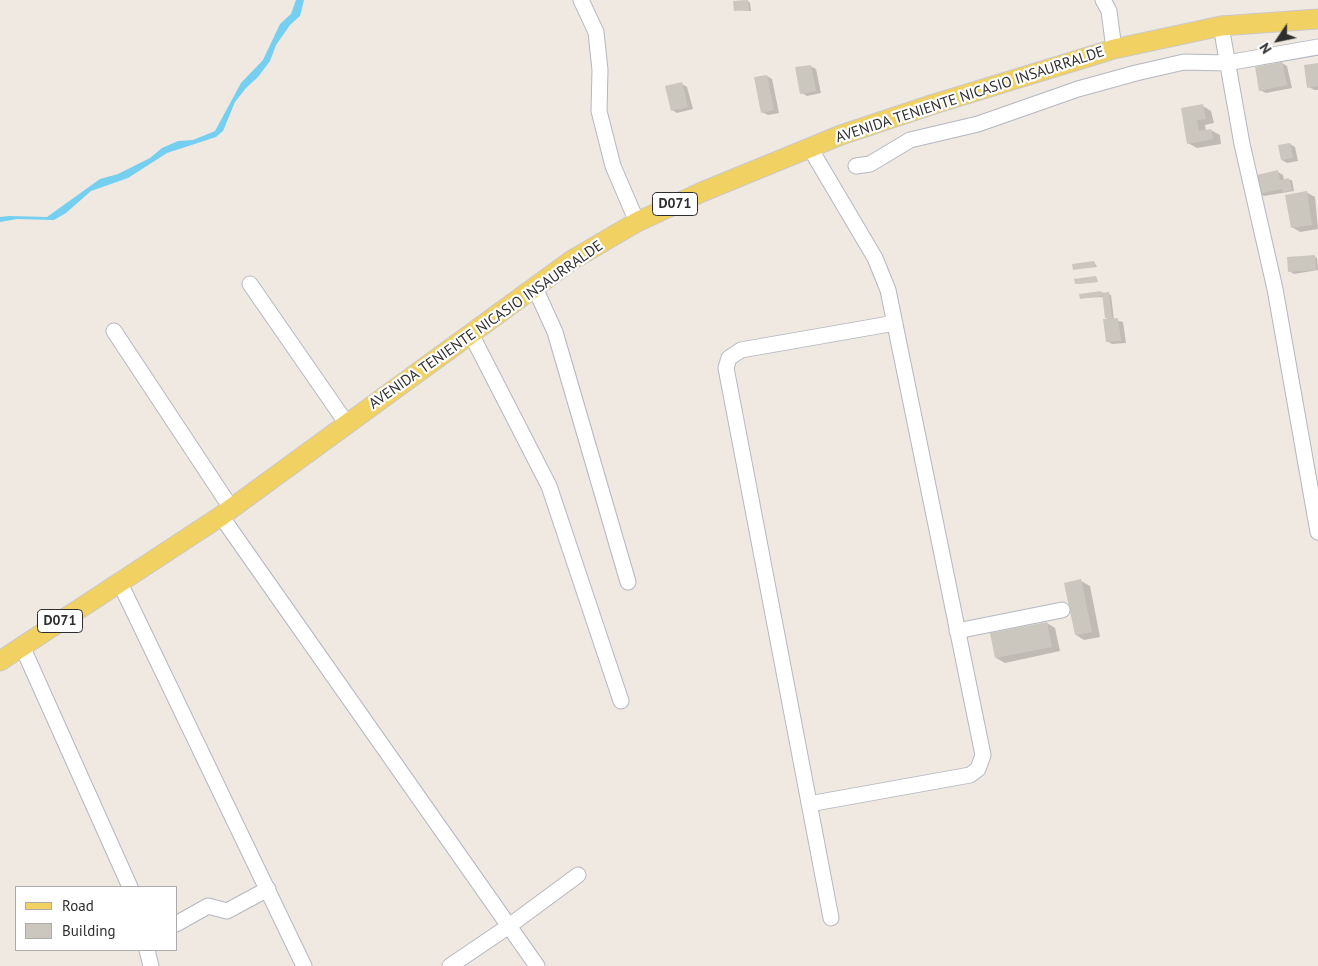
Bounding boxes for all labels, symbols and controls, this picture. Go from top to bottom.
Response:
north arrow [1253,15,1303,65]
text: N [1256,40,1276,57]
street label: AVENIDA TENIENTE NICASIO INSAURRALDE [833,43,1107,147]
road number: D071 [652,192,698,215]
street label: AVENIDA TENIENTE NICASIO INSAURRALDE [366,237,606,413]
road number: D071 [38,610,82,632]
legend [15,886,178,951]
text: Road [62,896,94,915]
text: Building [62,921,116,940]

